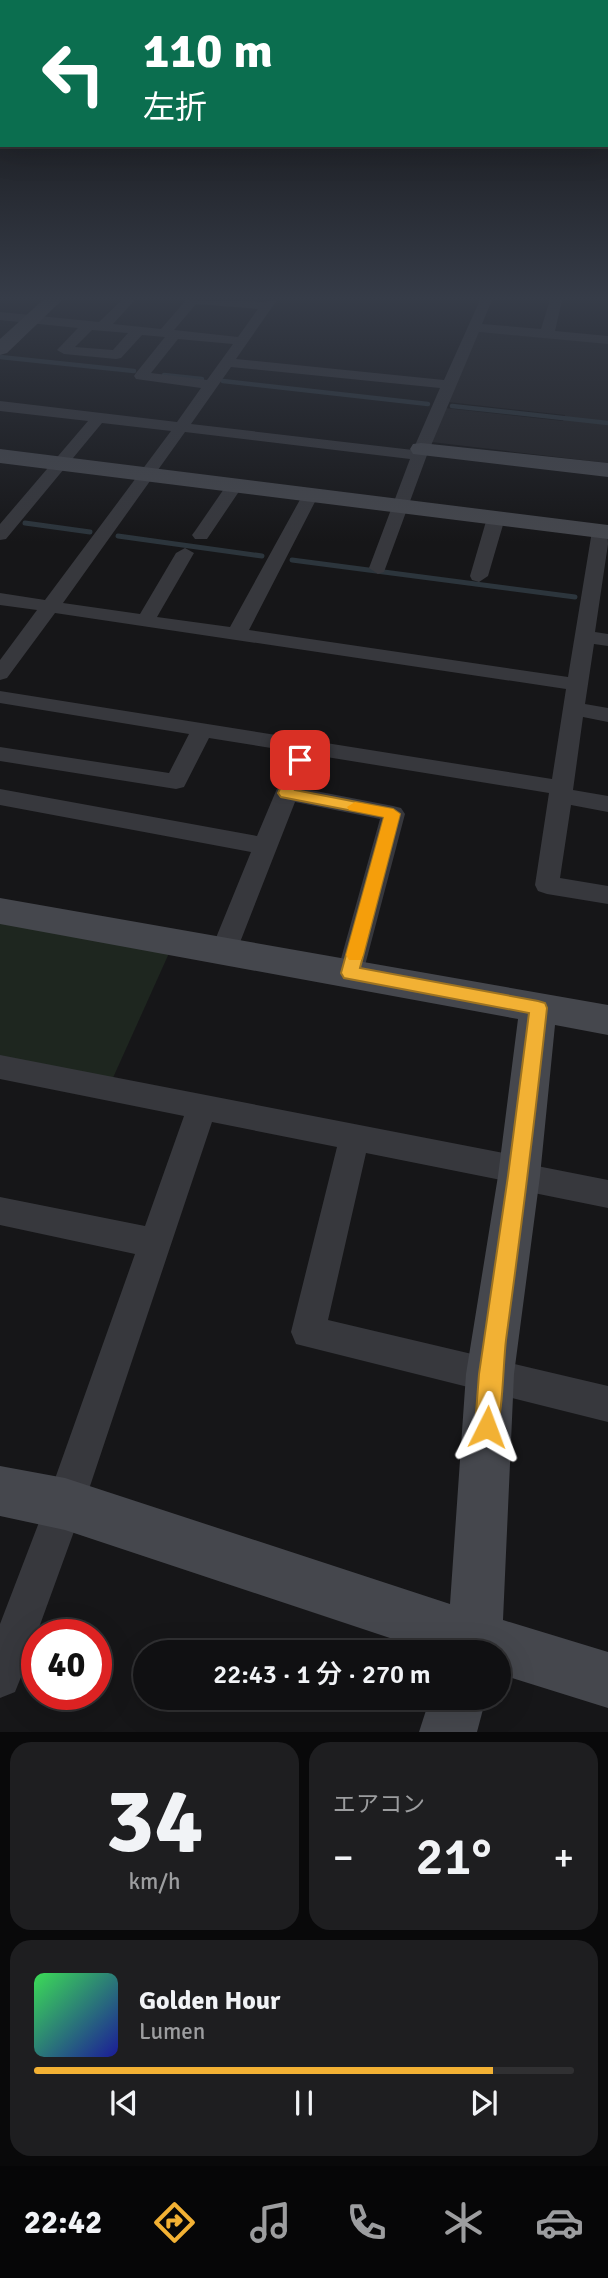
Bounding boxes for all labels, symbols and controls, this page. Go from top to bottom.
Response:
text: 110 m [143,21,273,81]
icon: left [28,28,119,119]
text: 左折 [143,88,207,127]
pin [270,730,330,790]
icon: arrive [281,741,319,779]
position arrow [450,1390,524,1464]
speed limit sign: 40 [21,1619,112,1710]
text: 22:43 · 1 分 · 270 m [213,1659,431,1691]
text: 34 [105,1765,204,1878]
text: エアコン [333,1790,425,1819]
text: 21° [415,1825,492,1889]
text: − [333,1834,354,1881]
text: + [553,1834,574,1881]
text: km/h [128,1867,181,1896]
text: Golden Hour [139,1985,280,2017]
text: Lumen [139,2017,205,2046]
icon: previous [105,2084,143,2122]
icon: pause [285,2084,323,2122]
icon: next [465,2084,503,2122]
icon: directions [150,2198,199,2247]
icon: music [246,2198,295,2247]
icon: phone [342,2198,391,2247]
icon: climate [439,2198,488,2247]
icon: car [535,2198,584,2247]
text: 22:42 [24,2203,102,2242]

